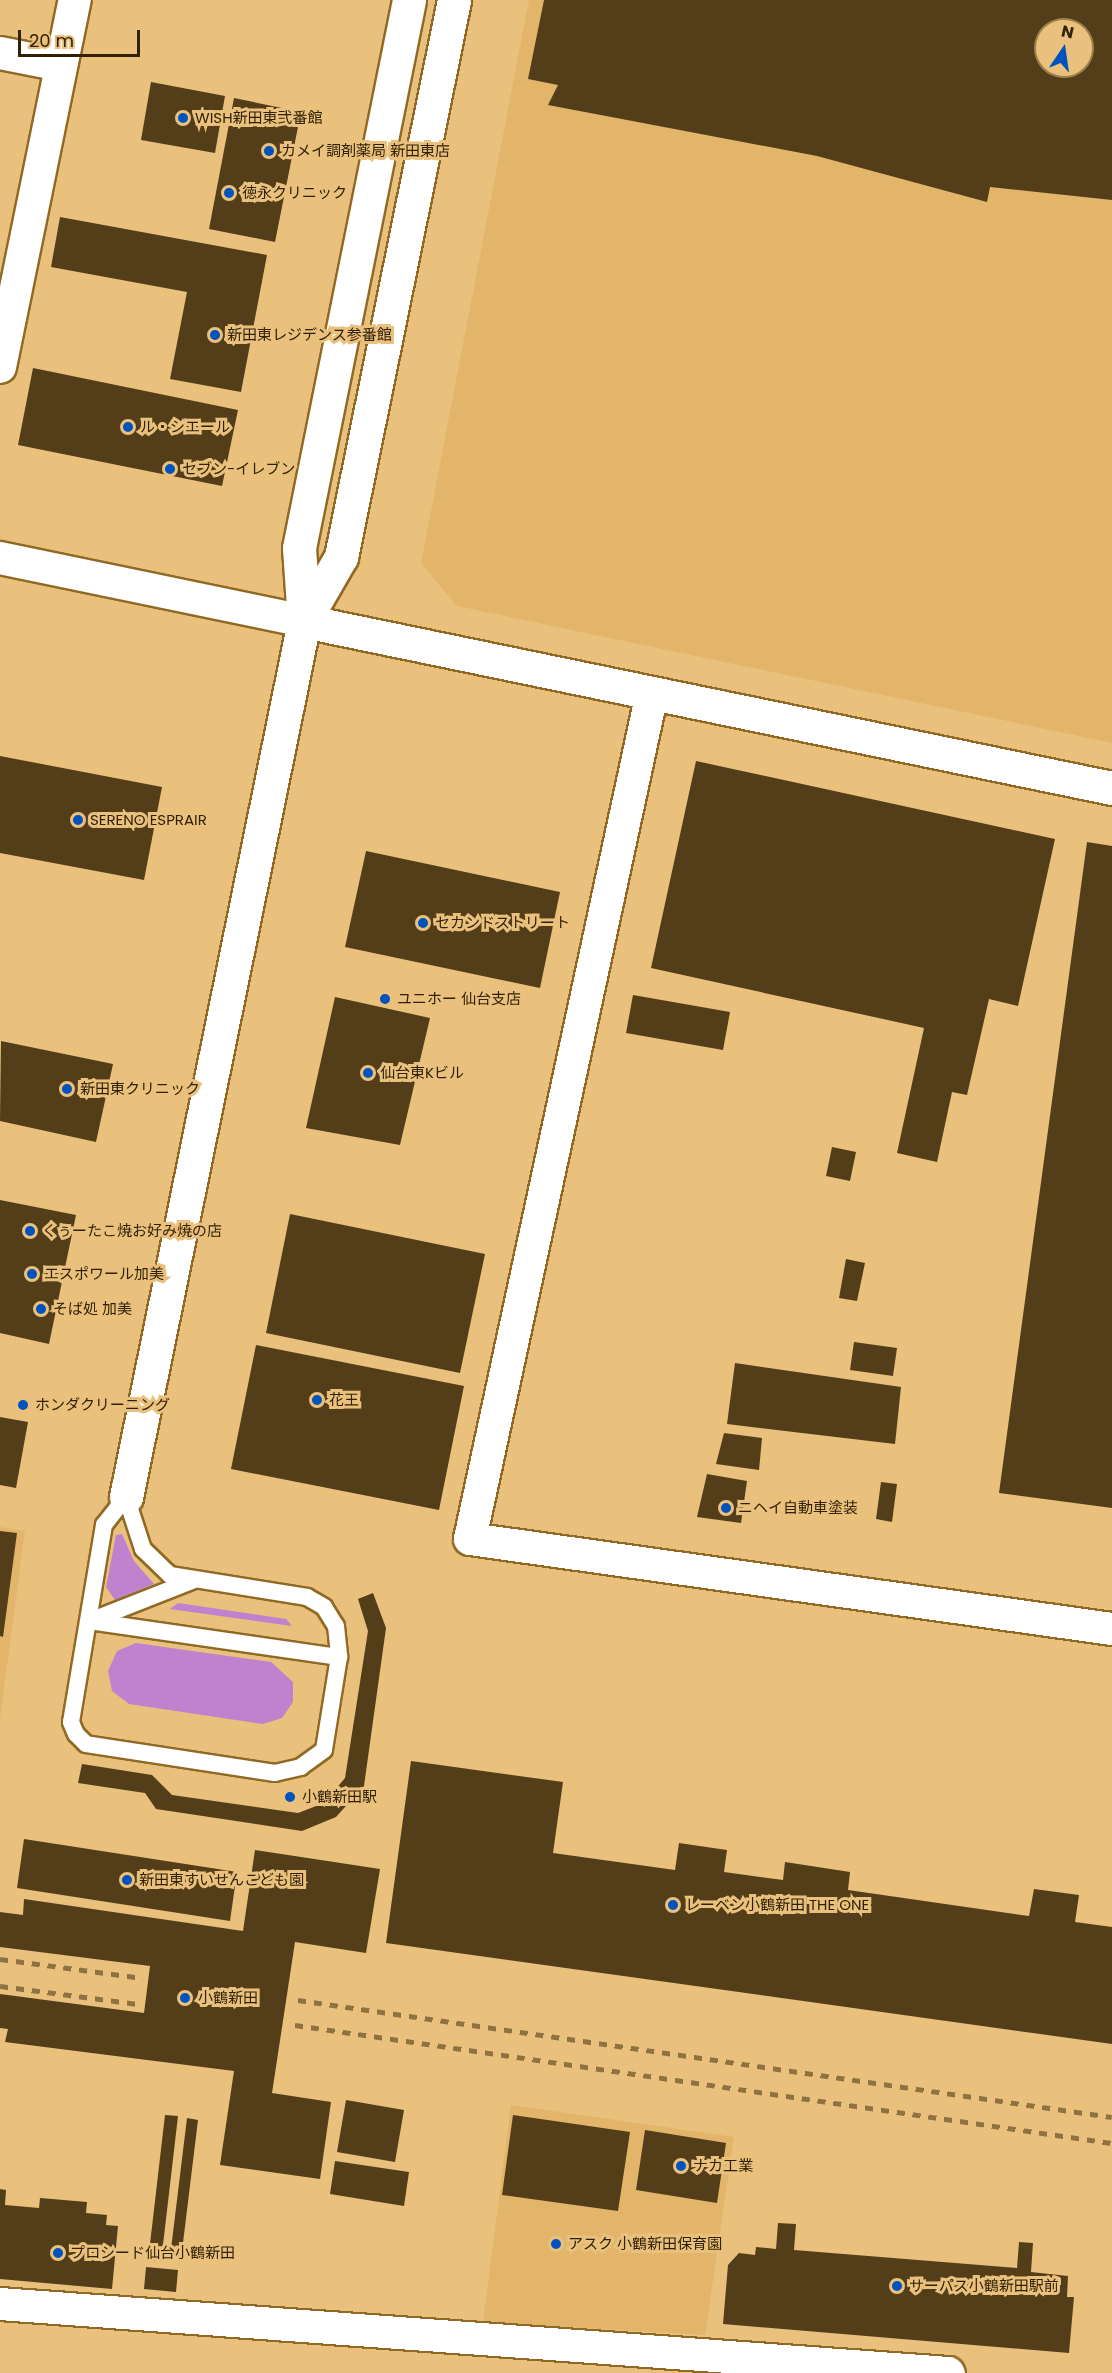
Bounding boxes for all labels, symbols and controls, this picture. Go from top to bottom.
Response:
scale bar [21,18,142,56]
north arrow [1034,18,1094,78]
text: N [1059,19,1076,44]
text: 20 m [29,28,74,53]
place label: WISH新田東弐番館 [195,109,323,127]
marker: WISH新田東弐番館 [176,111,190,125]
place label: カメイ調剤薬局 新田東店 [281,142,450,160]
marker: カメイ調剤薬局 新田東店 [262,144,276,158]
marker: 徳永クリニック [220,184,238,202]
place label: 徳永クリニック [242,184,347,202]
place label: 新田東レジデンス参番館 [227,326,392,344]
marker: 新田東レジデンス参番館 [208,328,222,342]
place label: ル・シエール [140,418,230,436]
marker: ル・シエール [121,420,135,434]
place label: セブン-イレブン [182,460,295,478]
marker: セブン-イレブン [163,462,177,476]
place label: SERENO ESPRAIR [90,811,207,829]
marker: SERENO ESPRAIR [71,813,85,827]
place label: セカンドストリート [435,914,570,932]
marker: セカンドストリート [416,916,430,930]
place label: ユニホー 仙台支店 [397,990,521,1008]
marker: ユニホー 仙台支店 [378,992,392,1006]
place label: 仙台東Kビル [380,1064,464,1082]
marker: 仙台東Kビル [361,1066,375,1080]
marker: 新田東クリニック [58,1080,76,1098]
place label: 新田東クリニック [80,1080,200,1098]
place label: くぅーたこ焼お好み焼の店 [42,1222,222,1240]
marker: くぅーたこ焼お好み焼の店 [23,1224,37,1238]
place label: エスポワール加美 [44,1265,164,1283]
marker: エスポワール加美 [25,1267,39,1281]
place label: そば処 加美 [53,1300,132,1318]
marker: そば処 加美 [34,1302,48,1316]
place label: 花王 [329,1391,359,1409]
marker: 花王 [310,1393,324,1407]
place label: ホンダクリーニング [35,1396,170,1414]
marker: ホンダクリーニング [16,1398,30,1412]
place label: ニヘイ自動車塗装 [738,1499,858,1517]
marker: ニヘイ自動車塗装 [719,1501,733,1515]
place label: 小鶴新田駅 [302,1788,377,1806]
marker: 小鶴新田駅 [283,1790,297,1804]
place label: 新田東すいせんこども園 [139,1871,304,1889]
marker: 新田東すいせんこども園 [120,1873,134,1887]
place label: レーベン小鶴新田 THE ONE [685,1896,869,1914]
marker: レーベン小鶴新田 THE ONE [666,1898,680,1912]
marker: 小鶴新田 [176,1989,194,2007]
place label: 小鶴新田 [198,1989,258,2007]
place label: ナカ工業 [693,2157,753,2175]
marker: ナカ工業 [674,2159,688,2173]
place label: アスク 小鶴新田保育園 [568,2235,722,2253]
marker: アスク 小鶴新田保育園 [549,2237,563,2251]
place label: プロシード仙台小鶴新田 [70,2244,235,2262]
marker: プロシード仙台小鶴新田 [51,2246,65,2260]
place label: サーパス小鶴新田駅前 [909,2277,1059,2295]
marker: サーパス小鶴新田駅前 [890,2279,904,2293]

